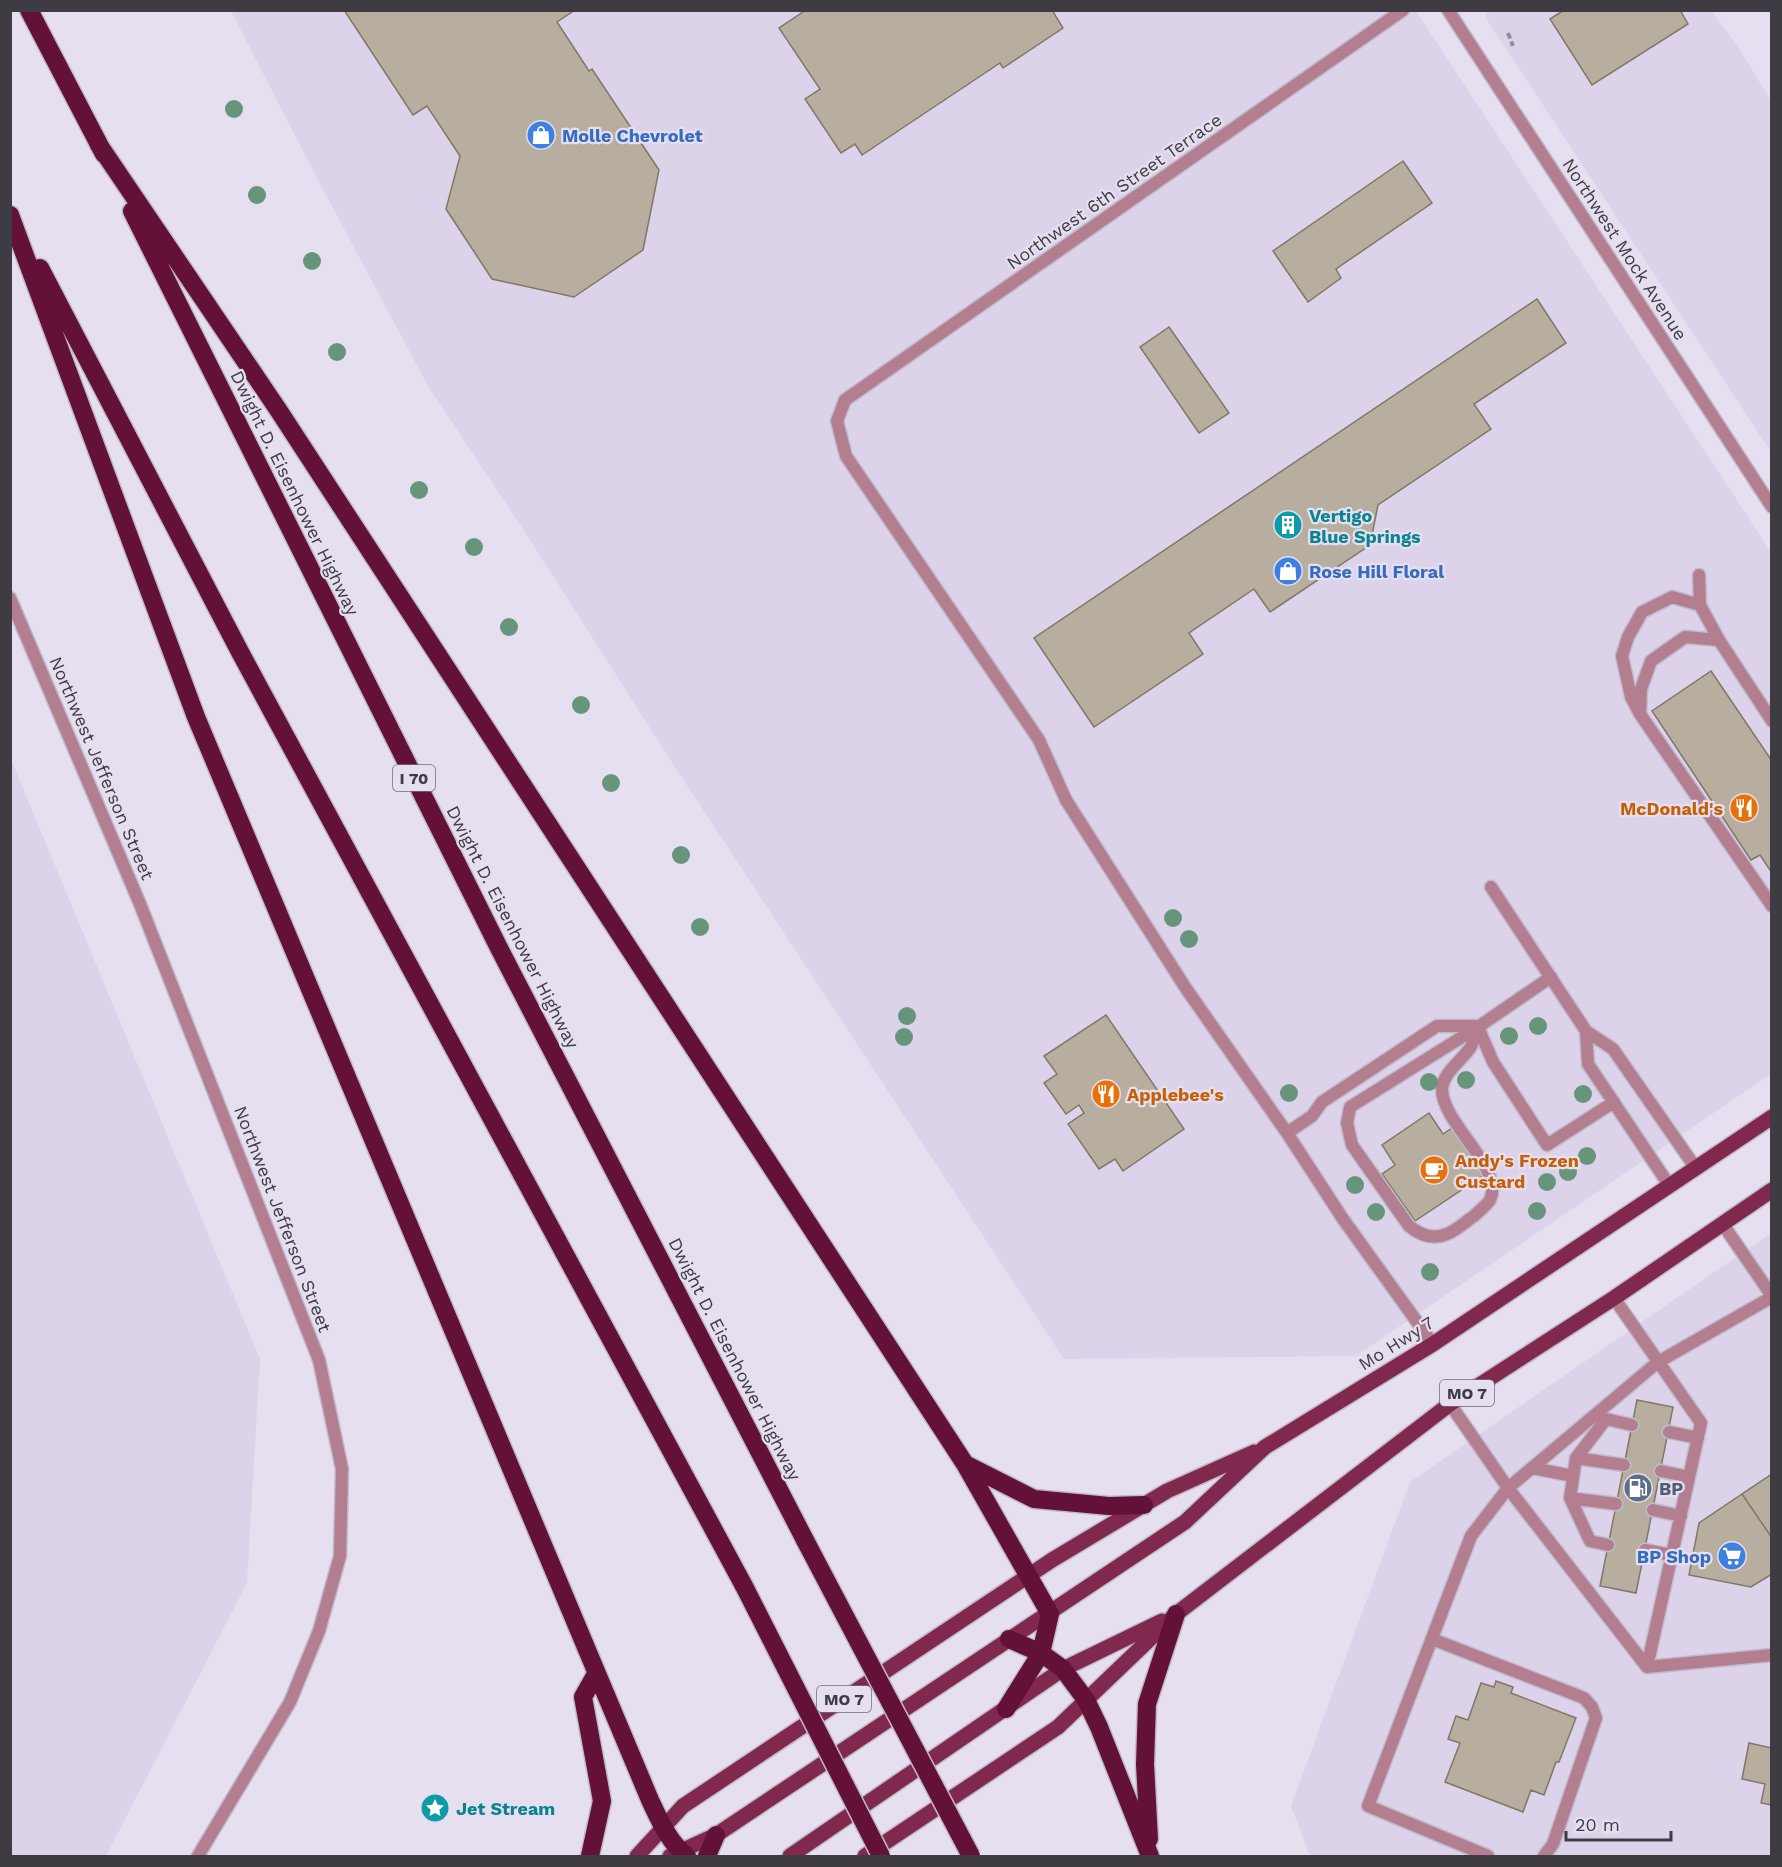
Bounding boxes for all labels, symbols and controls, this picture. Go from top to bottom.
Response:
street label: Northwest 6th Street Terrace [1003,109,1225,273]
shop icon: Molle Chevrolet [525,119,557,151]
place label: Molle Chevrolet [562,125,703,146]
street label: Northwest Mock Avenue [1558,154,1692,344]
street label: Dwight D. Eisenhower Highway [226,367,364,619]
place label: Vertigo Blue Springs [1309,505,1421,547]
building icon: Vertigo Blue Springs [1272,509,1304,541]
shop icon: Rose Hill Floral [1272,555,1304,587]
place label: Rose Hill Floral [1309,561,1444,582]
street label: Northwest Jefferson Street [45,653,159,883]
road number: I 70 [393,765,435,791]
restaurant icon: McDonald's [1728,792,1760,824]
place label: McDonald's [1620,798,1723,819]
street label: Dwight D. Eisenhower Highway [442,802,584,1053]
restaurant icon: Applebee's [1090,1078,1122,1110]
place label: Applebee's [1127,1084,1224,1105]
street label: Northwest Jefferson Street [230,1103,336,1335]
place label: Andy's Frozen Custard [1455,1150,1579,1192]
cafe icon: Andy's Frozen Custard [1418,1154,1450,1186]
street label: Dwight D. Eisenhower Highway [664,1234,806,1485]
street label: Mo Hwy 7 [1354,1312,1438,1374]
road number: MO 7 [1440,1380,1494,1406]
fuel station icon: BP [1622,1472,1654,1504]
place label: BP [1659,1478,1683,1499]
supermarket icon: BP Shop [1716,1540,1748,1572]
place label: BP Shop [1637,1546,1711,1567]
road number: MO 7 [817,1686,871,1712]
place icon: Jet Stream [419,1792,451,1824]
place label: Jet Stream [456,1798,555,1819]
scale bar [1566,1804,1671,1842]
text: 20 m [1575,1814,1620,1835]

